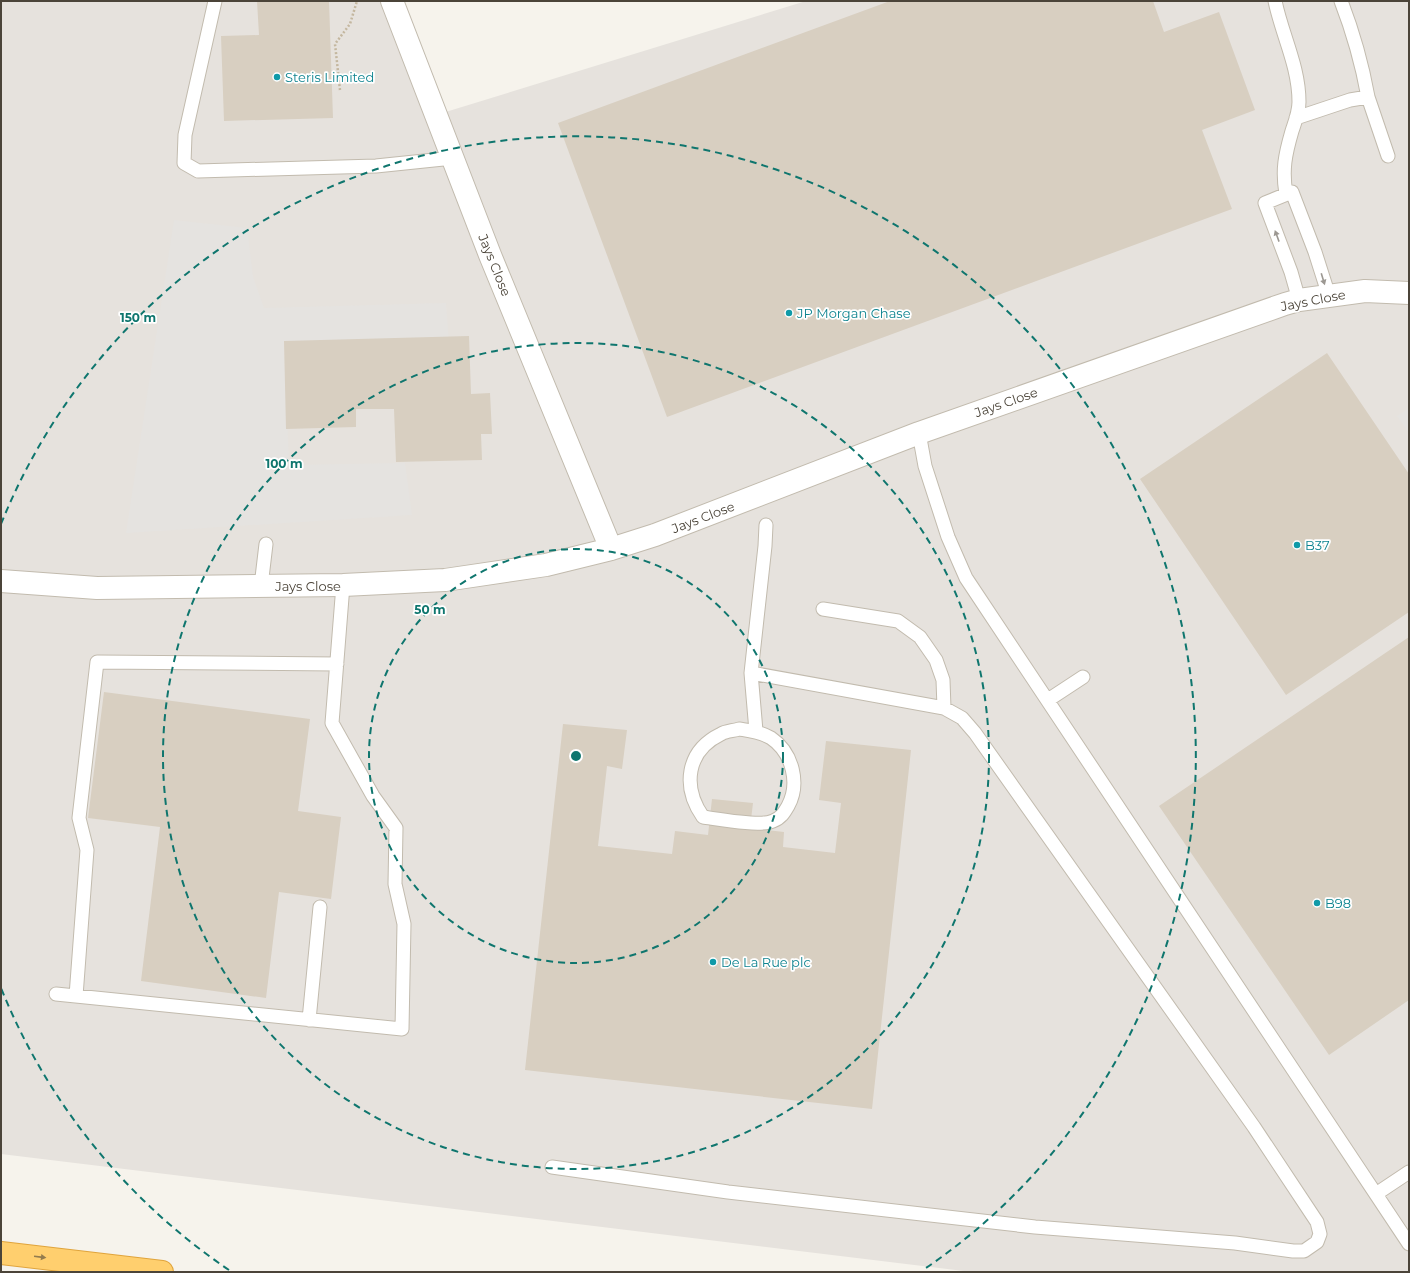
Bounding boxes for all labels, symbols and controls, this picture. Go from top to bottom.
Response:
place label: Steris Limited [285,69,374,85]
marker: Steris Limited [272,72,282,82]
one-way arrow [1274,229,1280,241]
street label: Jays Close [475,231,515,299]
one-way arrow [1320,273,1326,285]
street label: Jays Close [1278,286,1347,314]
place label: JP Morgan Chase [796,305,911,321]
marker: JP Morgan Chase [784,308,794,318]
text: 150 m [120,310,156,325]
street label: Jays Close [971,384,1040,421]
text: 100 m [266,456,302,471]
street label: Jays Close [669,498,737,537]
place label: B37 [1305,537,1330,553]
marker: B37 [1292,540,1302,550]
street label: Jays Close [274,578,341,594]
text: 50 m [414,602,446,617]
centre of rings [569,749,583,763]
place label: B98 [1325,895,1351,911]
marker: B98 [1312,898,1322,908]
place label: De La Rue plc [721,954,811,970]
marker: De La Rue plc [708,957,718,967]
one-way arrow [34,1254,46,1260]

